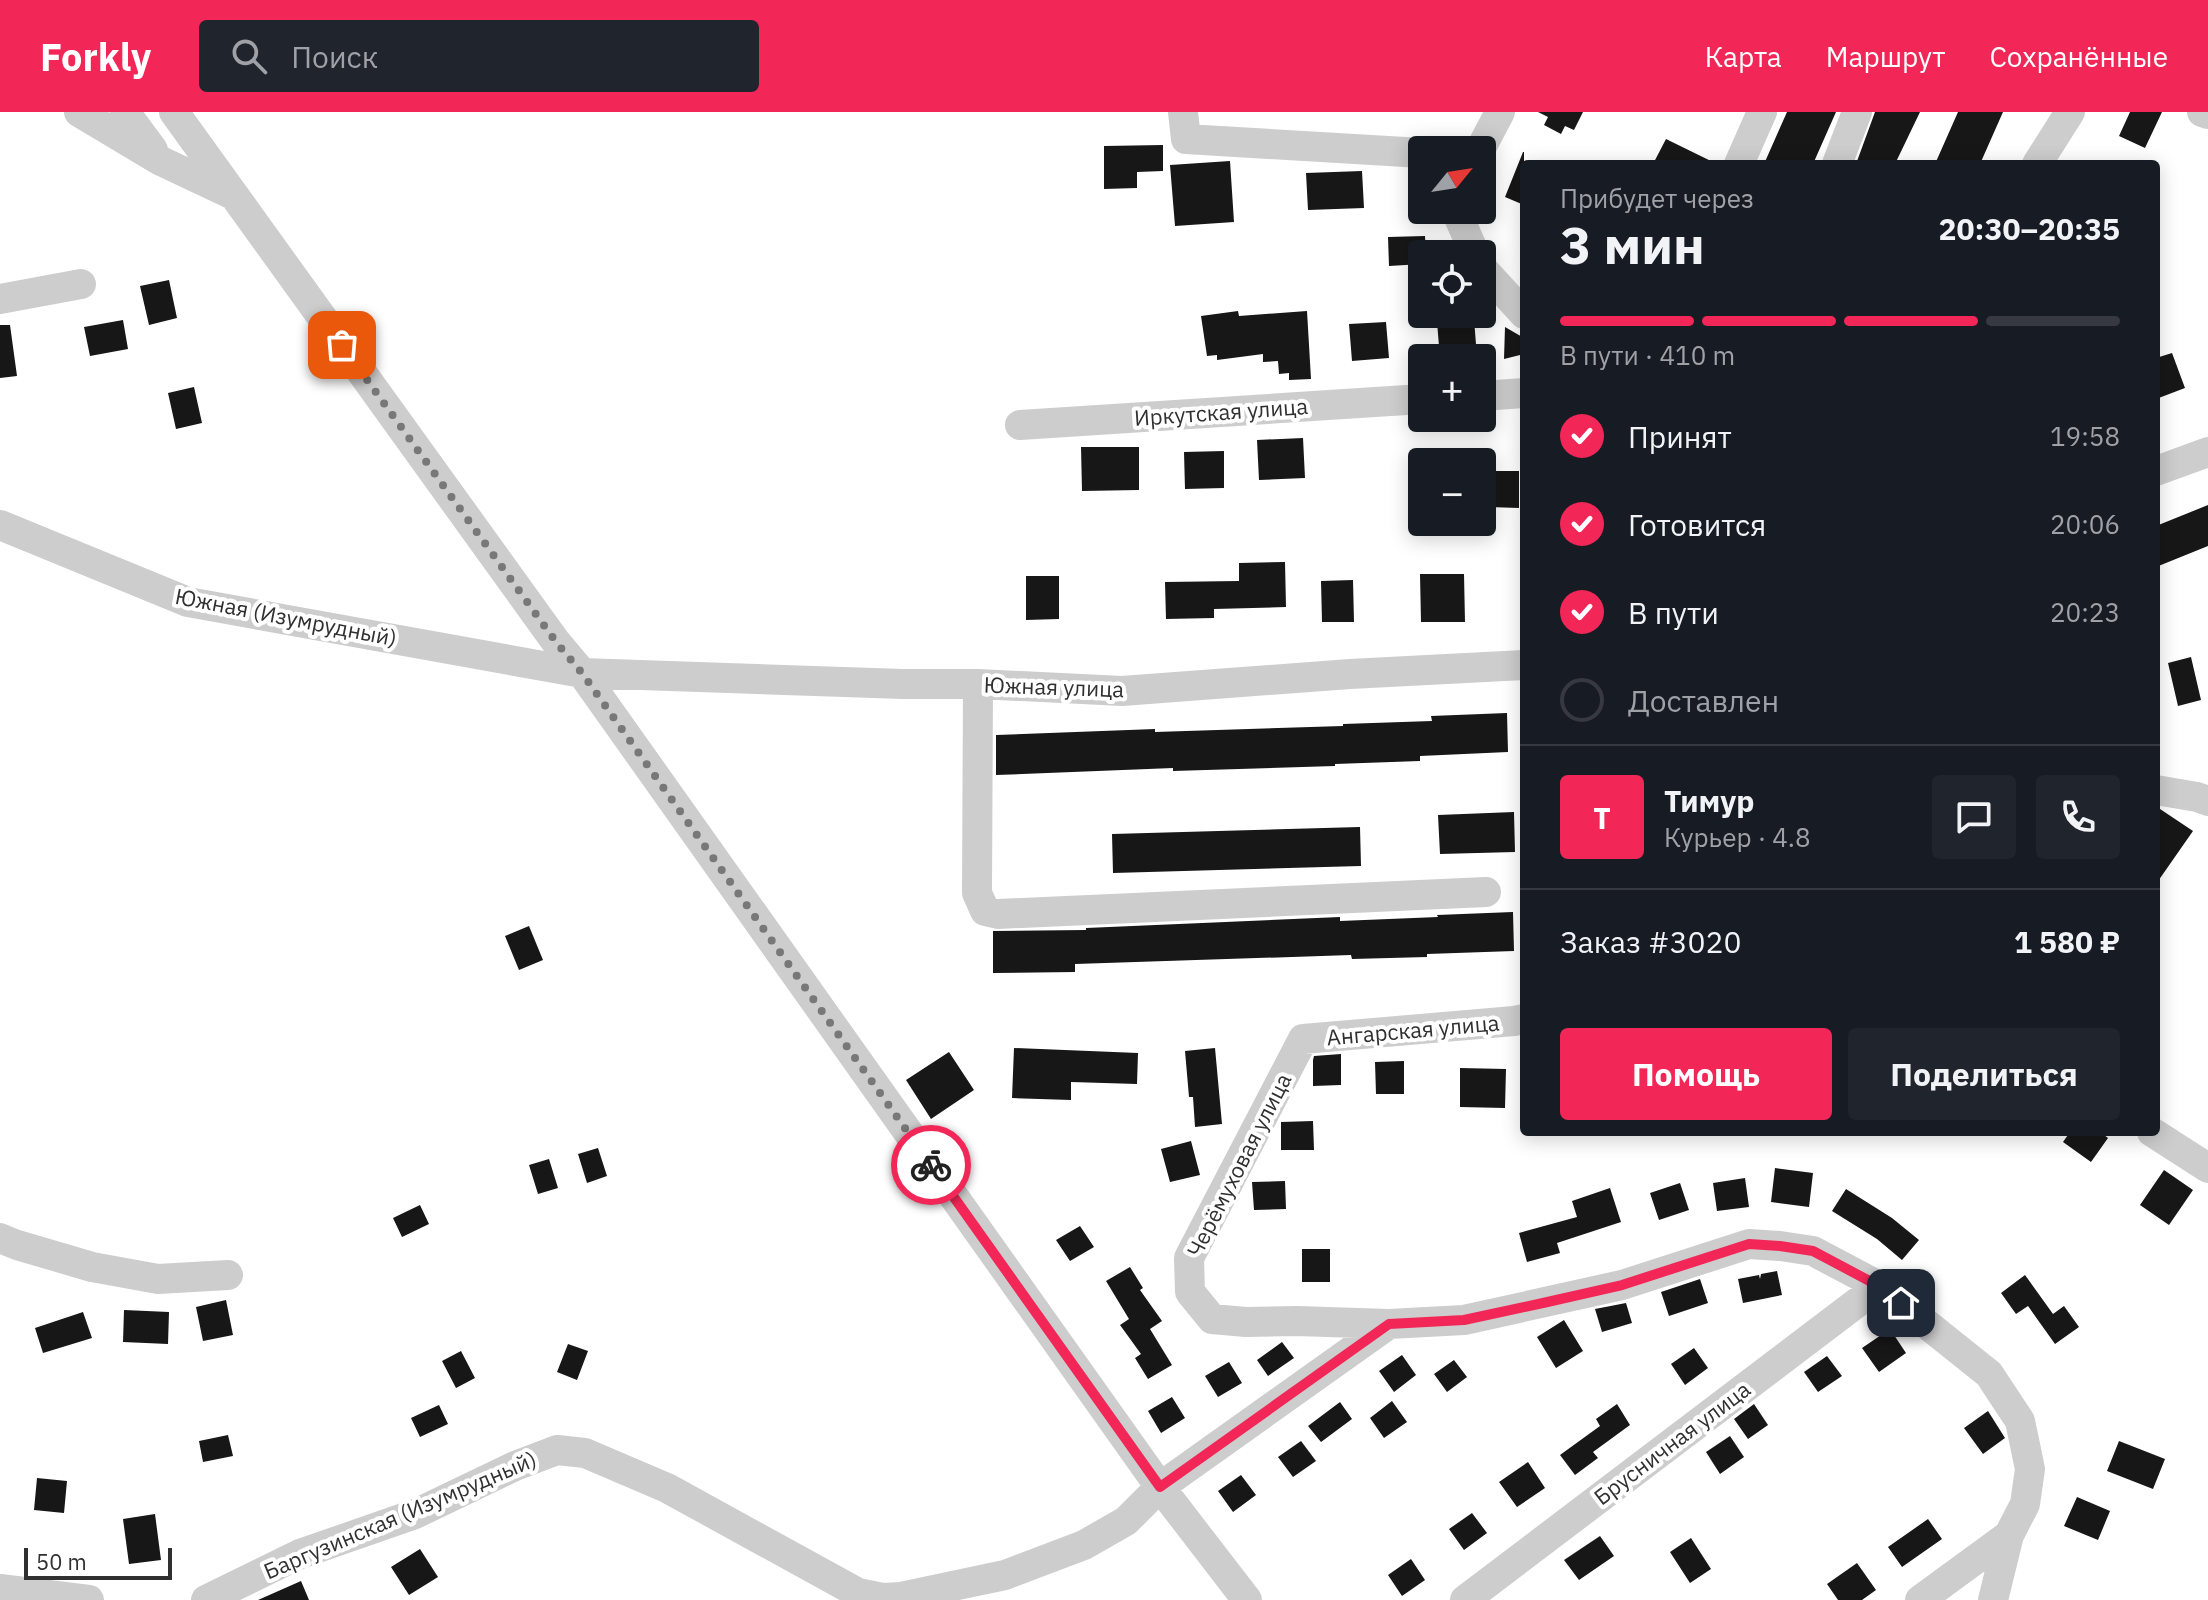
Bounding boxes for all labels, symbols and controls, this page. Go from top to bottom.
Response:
search box [199,20,759,92]
text: Forkly [40,32,151,81]
icon: search [227,34,271,78]
text: Поиск [291,37,378,76]
text: Карта [1705,38,1782,75]
text: Маршрут [1826,38,1945,75]
text: Сохранённые [1989,38,2168,75]
north arrow [1408,136,1496,224]
map controls [1408,136,1496,536]
text: Прибудет через [1560,181,1754,215]
text: 20:30–20:35 [1939,209,2120,248]
text: 3 мин [1560,211,1705,278]
button: locate [1408,240,1496,328]
pin [308,311,376,379]
icon: bag [320,323,364,367]
text: В пути · 410 m [1560,338,1735,372]
button: + [1408,344,1496,432]
street label: Иркутская улица [1133,391,1309,432]
icon: check [1560,414,1604,458]
text: Принят [1628,417,1732,456]
text: 19:58 [2050,419,2120,453]
button: − [1408,448,1496,536]
icon: check [1560,502,1604,546]
text: Готовится [1628,505,1766,544]
text: 20:06 [2050,507,2120,541]
street label: Южная (Изумрудный) [173,581,399,652]
icon: check [1560,590,1604,634]
text: В пути [1628,593,1719,632]
text: 20:23 [2050,595,2120,629]
street label: Южная улица [983,670,1125,703]
text: Доставлен [1628,681,1779,720]
button: chat [1932,775,2016,859]
button: phone [2036,775,2120,859]
text: Тимур [1664,781,1755,820]
text: Т [1593,798,1611,837]
text: Курьер · 4.8 [1664,820,1811,854]
text: Заказ #3020 [1560,922,1742,961]
text: 1 580 ₽ [2014,922,2120,961]
street label: Ангарская улица [1325,1007,1501,1052]
button: Помощь [1560,1028,1832,1120]
button: Поделиться [1848,1028,2120,1120]
street label: Черёмуховая улица [1180,1068,1298,1262]
courier [891,1125,971,1205]
icon: bike [909,1143,953,1187]
pin [1867,1269,1935,1337]
icon: home [1879,1281,1923,1325]
street label: Брусничная улица [1588,1374,1756,1511]
street label: Баргузинская (Изумрудный) [259,1444,541,1585]
scale bar [24,1544,172,1580]
text: 50 m [36,1547,87,1576]

